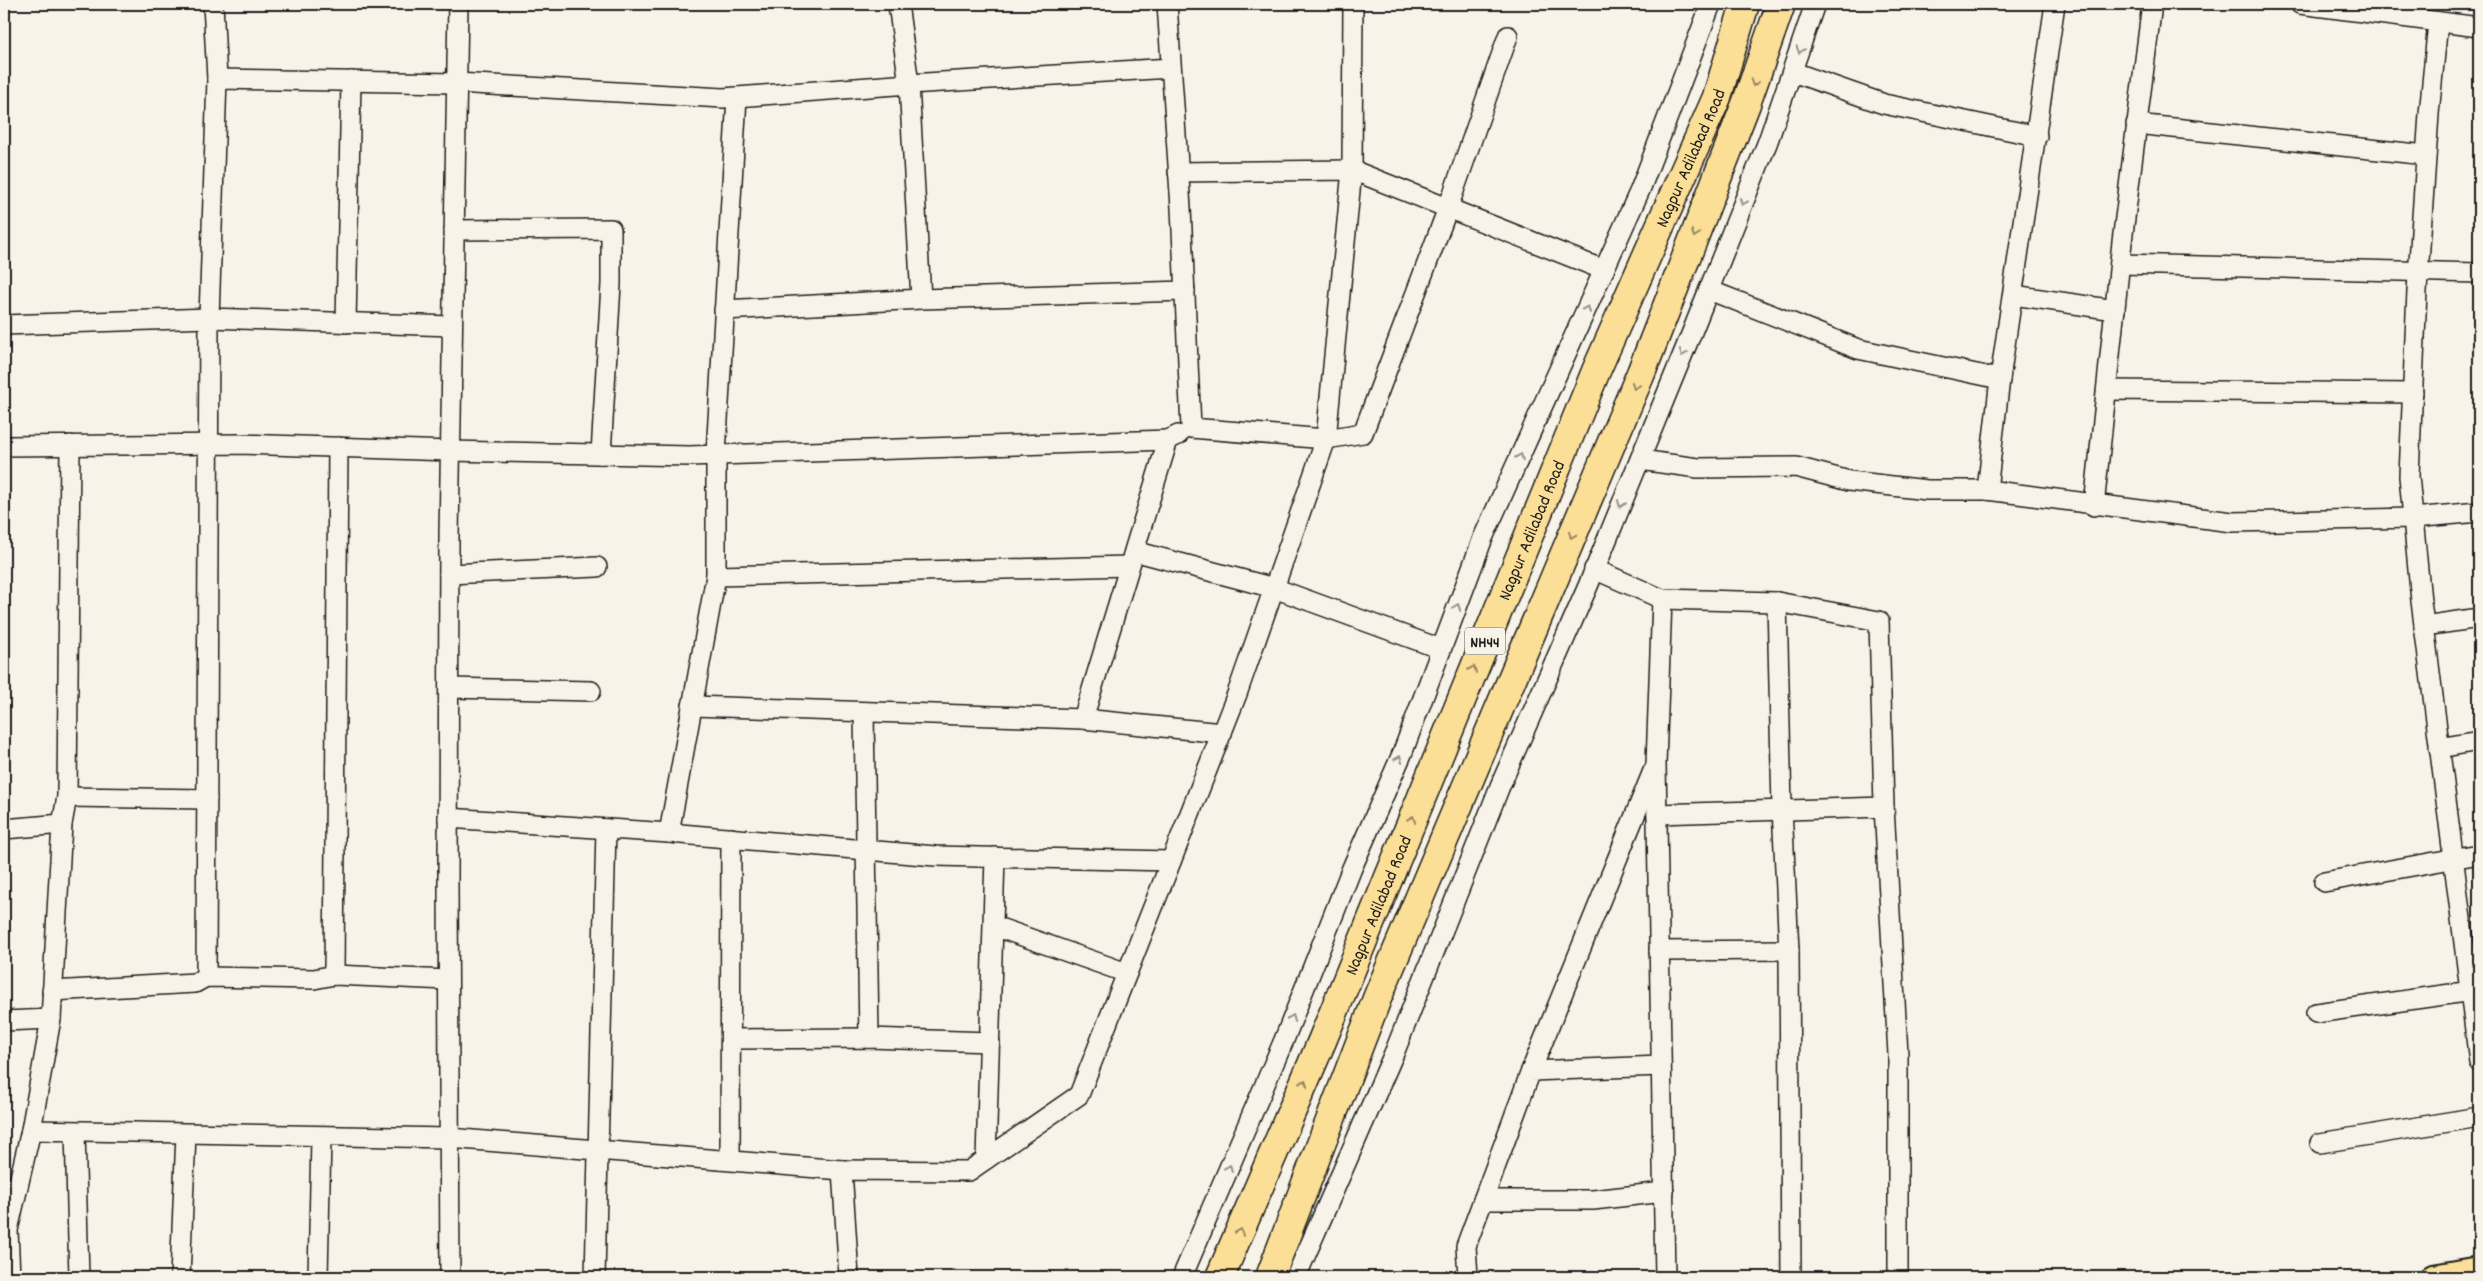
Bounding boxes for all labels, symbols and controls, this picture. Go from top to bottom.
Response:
one-way arrow [1796,46,1806,54]
one-way arrow [1750,78,1760,87]
street label: Nagpur Adilabad Road [1651,86,1734,232]
one-way arrow [1739,198,1749,206]
one-way arrow [1691,230,1701,238]
one-way arrow [1580,305,1591,314]
one-way arrow [1679,349,1689,357]
one-way arrow [1631,381,1641,389]
one-way arrow [1514,453,1524,462]
street label: Nagpur Adilabad Road [1493,457,1573,605]
one-way arrow [1617,499,1628,508]
one-way arrow [1568,530,1579,539]
one-way arrow [1451,603,1461,612]
road number: NH44 [1465,627,1505,654]
one-way arrow [1467,665,1478,674]
one-way arrow [1393,755,1404,764]
one-way arrow [1406,816,1416,824]
street label: Nagpur Adilabad Road [1340,832,1420,980]
one-way arrow [1286,1015,1296,1023]
one-way arrow [1297,1079,1308,1088]
one-way arrow [1222,1164,1233,1173]
one-way arrow [1234,1229,1244,1237]

